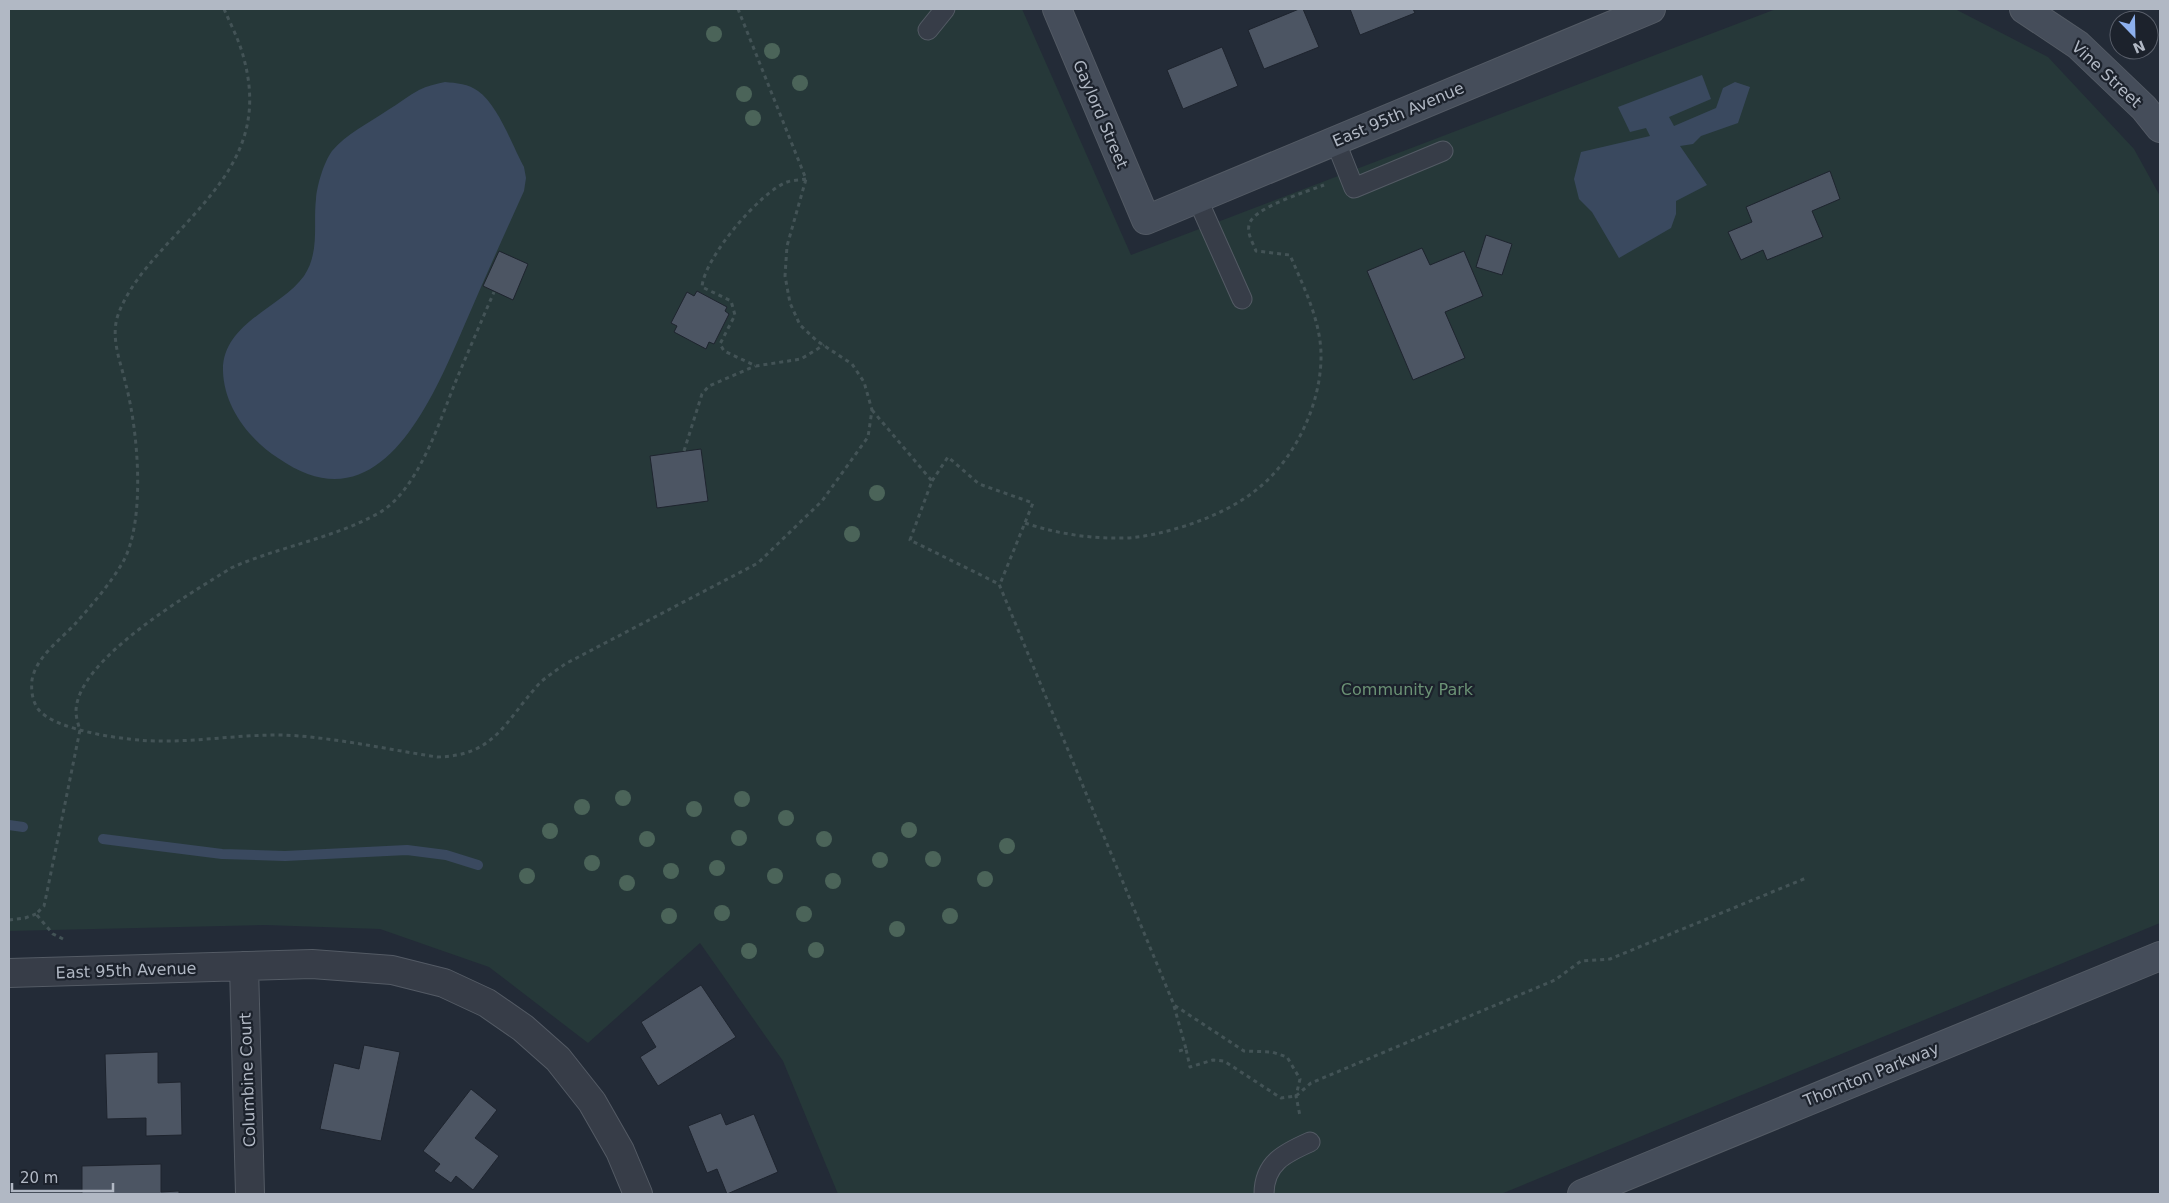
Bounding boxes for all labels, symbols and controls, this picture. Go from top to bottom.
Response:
north arrow [2109,10,2159,60]
street label: Vine Street [2068,37,2146,112]
text: N [2131,37,2148,57]
street label: Gaylord Street [1069,57,1132,171]
street label: East 95th Avenue [1330,78,1467,151]
park label: Community Park [1341,680,1474,699]
street label: East 95th Avenue [55,959,197,982]
street label: Columbine Court [236,1012,259,1148]
street label: Thornton Parkway [1800,1039,1942,1111]
scale bar [12,1160,114,1192]
text: 20 m [20,1169,58,1187]

